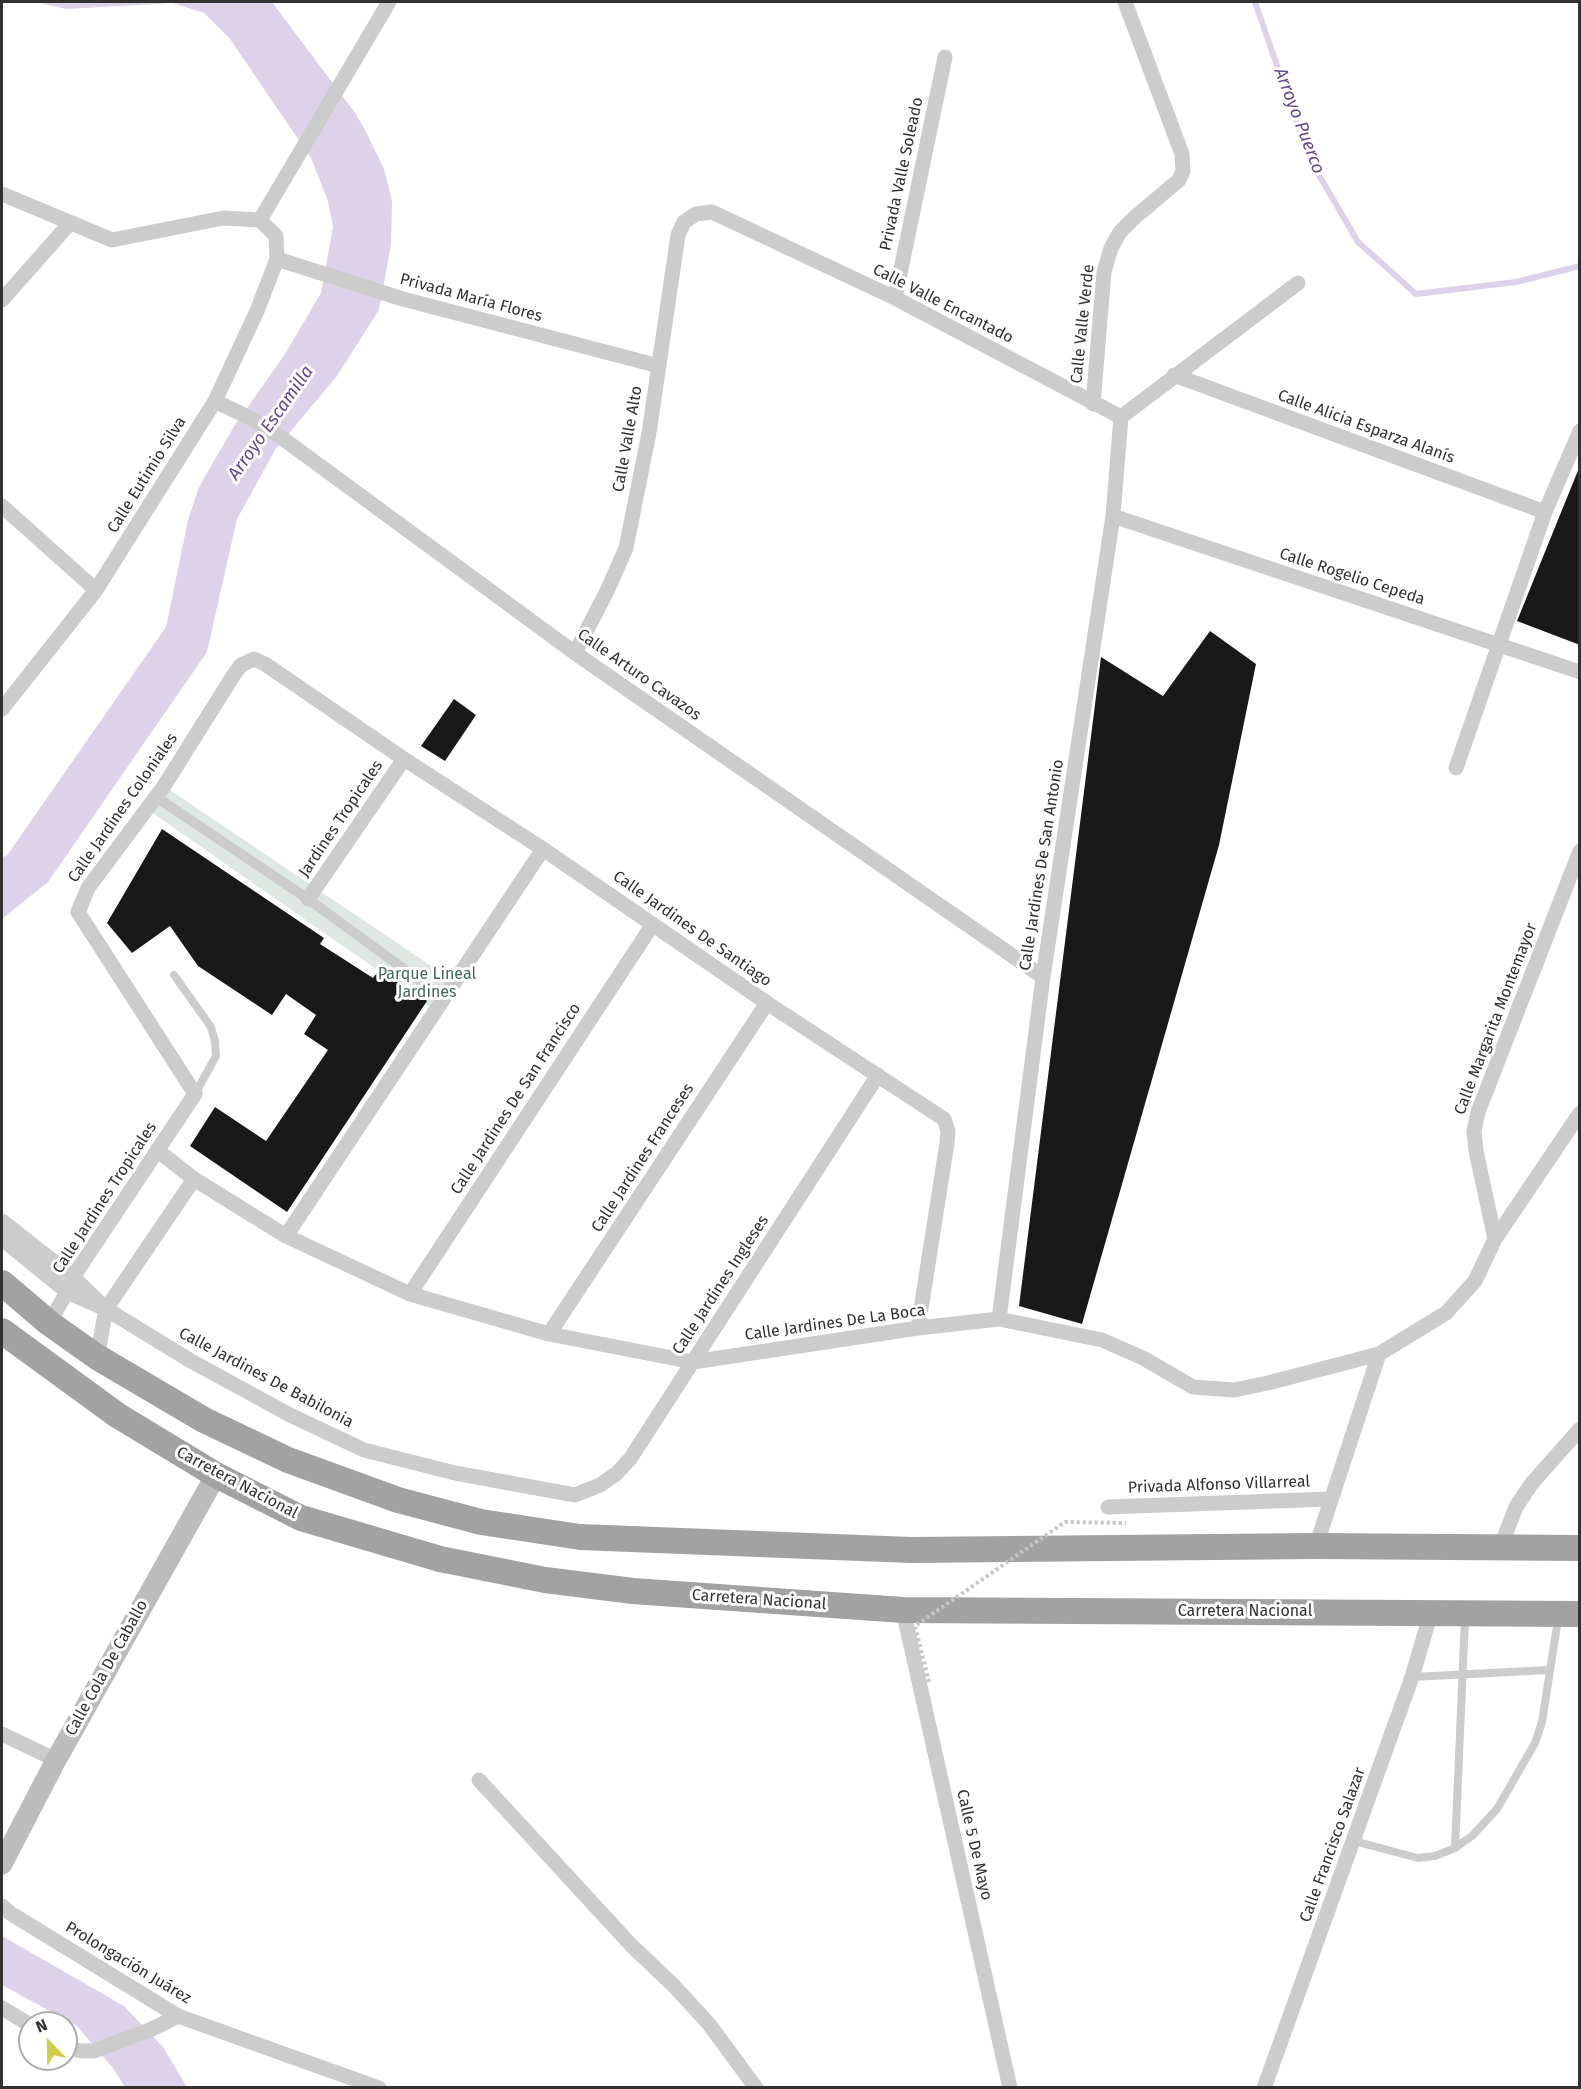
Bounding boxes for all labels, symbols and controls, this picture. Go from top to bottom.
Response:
water label: Arroyo Puerco [1269,65,1329,177]
street label: Privada Valle Soleado [876,96,928,252]
street label: Calle Valle Encantado [869,260,1017,348]
street label: Calle Valle Verde [1067,263,1099,385]
street label: Privada María Flores [398,270,544,326]
water label: Arroyo Escamilla [224,362,318,484]
street label: Calle Valle Alto [609,384,647,494]
street label: Calle Alicia Esparza Alanís [1275,386,1457,468]
street label: Calle Eutimio Silva [104,413,190,537]
street label: Calle Rogelio Cepeda [1277,544,1427,610]
street label: Calle Arturo Cavazos [573,625,705,725]
street label: Calle Jardines Coloniales [64,730,182,886]
street label: Jardines Tropicales [295,757,387,881]
street label: Calle Jardines De San Antonio [1016,758,1068,972]
street label: Calle Jardines De Santiago [609,867,775,991]
street label: Calle Margarita Montemayor [1451,921,1541,1117]
park label: Parque Lineal Jardines [378,965,476,1003]
street label: Calle Jardines De San Francisco [447,1000,585,1198]
street label: Calle Jardines Franceses [588,1080,698,1236]
street label: Calle Jardines Tropicales [49,1119,161,1277]
street label: Calle Jardines Ingleses [669,1212,773,1358]
street label: Calle Jardines De La Boca [744,1301,926,1345]
street label: Calle Jardines De Babilonia [175,1324,357,1432]
street label: Carretera Nacional [173,1443,301,1523]
street label: Privada Alfonso Villarreal [1128,1472,1310,1498]
street label: Carretera Nacional [691,1586,827,1614]
street label: Calle Cola De Caballo [62,1597,152,1739]
street label: Carretera Nacional [1178,1602,1312,1622]
street label: Calle Francisco Salazar [1296,1765,1370,1925]
street label: Calle 5 De Mayo [952,1788,996,1902]
street label: Prolongación Juárez [62,1918,194,2008]
north arrow [18,2011,78,2071]
text: N [33,2015,50,2037]

